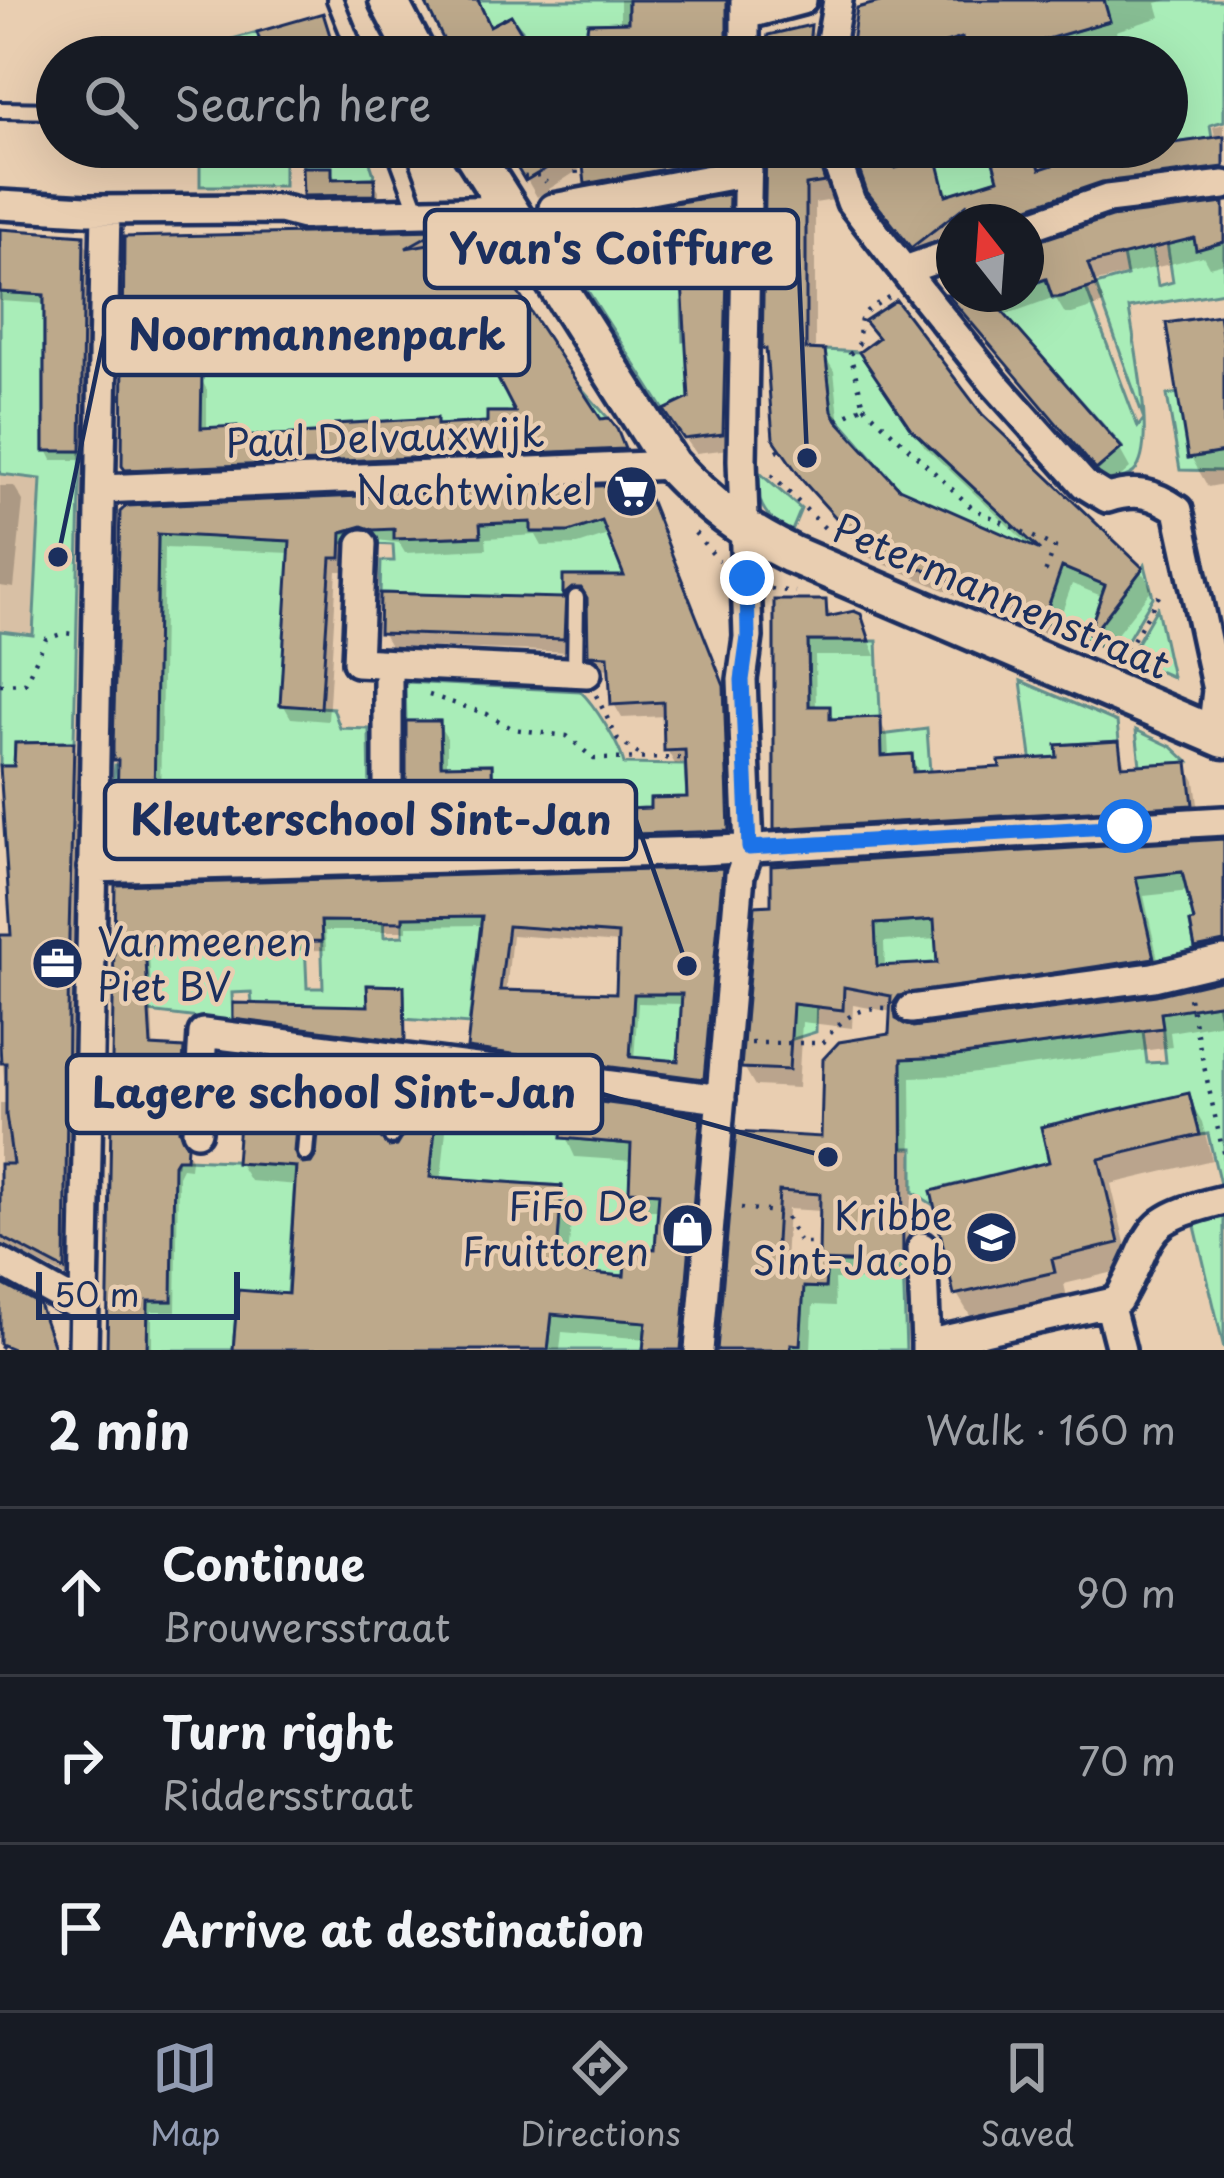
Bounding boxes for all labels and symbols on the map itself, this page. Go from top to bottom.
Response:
north arrow [936,204,1044,312]
callout: Yvan's Coiffure [425,210,798,288]
text: Yvan's Coiffure [449,215,773,278]
callout: Noormannenpark [104,297,529,375]
text: Noormannenpark [128,301,506,364]
street label: Paul Delvauxwijk [224,400,545,471]
place label: Nachtwinkel [355,459,593,518]
supermarket icon: Nachtwinkel [604,463,660,519]
street label: Petermannenstraat [824,497,1180,692]
route end [720,551,774,605]
callout: Kleuterschool Sint-Jan [105,781,636,859]
text: Kleuterschool Sint-Jan [130,786,612,849]
route start [1098,799,1152,853]
place label: Vanmeenen Piet BV [97,910,312,1014]
office icon: Vanmeenen Piet BV [30,936,86,992]
callout: Lagere school Sint-Jan [67,1055,602,1133]
text: Lagere school Sint-Jan [92,1059,576,1122]
place label: FiFo De Fruittoren [461,1175,649,1279]
place label: Kribbe Sint-Jacob [753,1184,953,1288]
shop icon: FiFo De Fruittoren [660,1201,716,1257]
school or university icon: Kribbe Sint-Jacob [964,1210,1020,1266]
scale bar [36,1266,240,1319]

